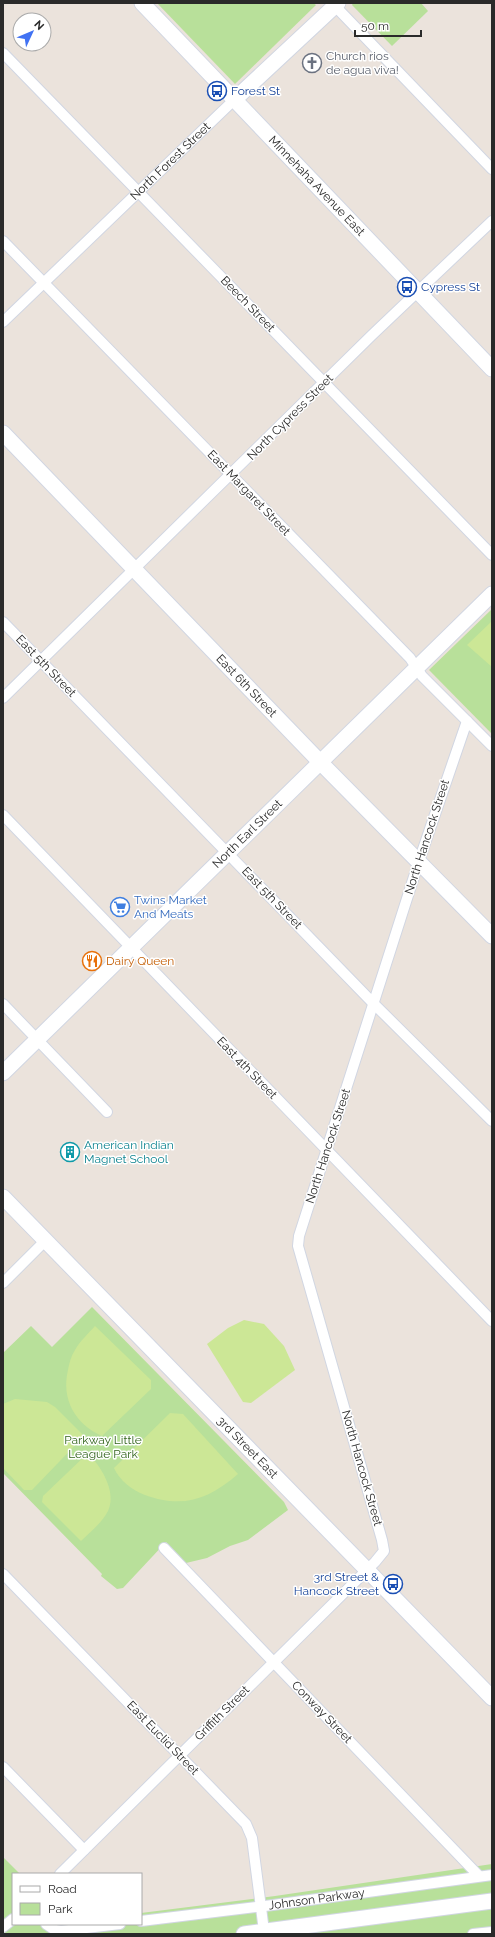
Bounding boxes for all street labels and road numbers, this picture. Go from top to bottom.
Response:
street label: North Forest Street [127,120,213,203]
street label: Minnehaha Avenue East [266,133,368,239]
street label: Beech Street [218,273,278,335]
street label: North Cypress Street [244,371,336,463]
street label: East Margaret Street [205,447,293,539]
street label: East 5th Street [13,632,79,700]
street label: East 6th Street [213,652,280,720]
street label: North Hancock Street [402,778,452,896]
street label: North Earl Street [210,797,285,871]
street label: East 5th Street [239,864,305,932]
street label: East 4th Street [214,1034,280,1102]
street label: North Hancock Street [303,1087,353,1205]
street label: North Hancock Street [339,1408,385,1528]
street label: 3rd Street East [214,1414,281,1481]
street label: Conway Street [289,1678,355,1746]
street label: Griffith Street [192,1683,252,1743]
street label: East Euclid Street [124,1698,202,1778]
street label: Johnson Parkway [268,1885,366,1912]

